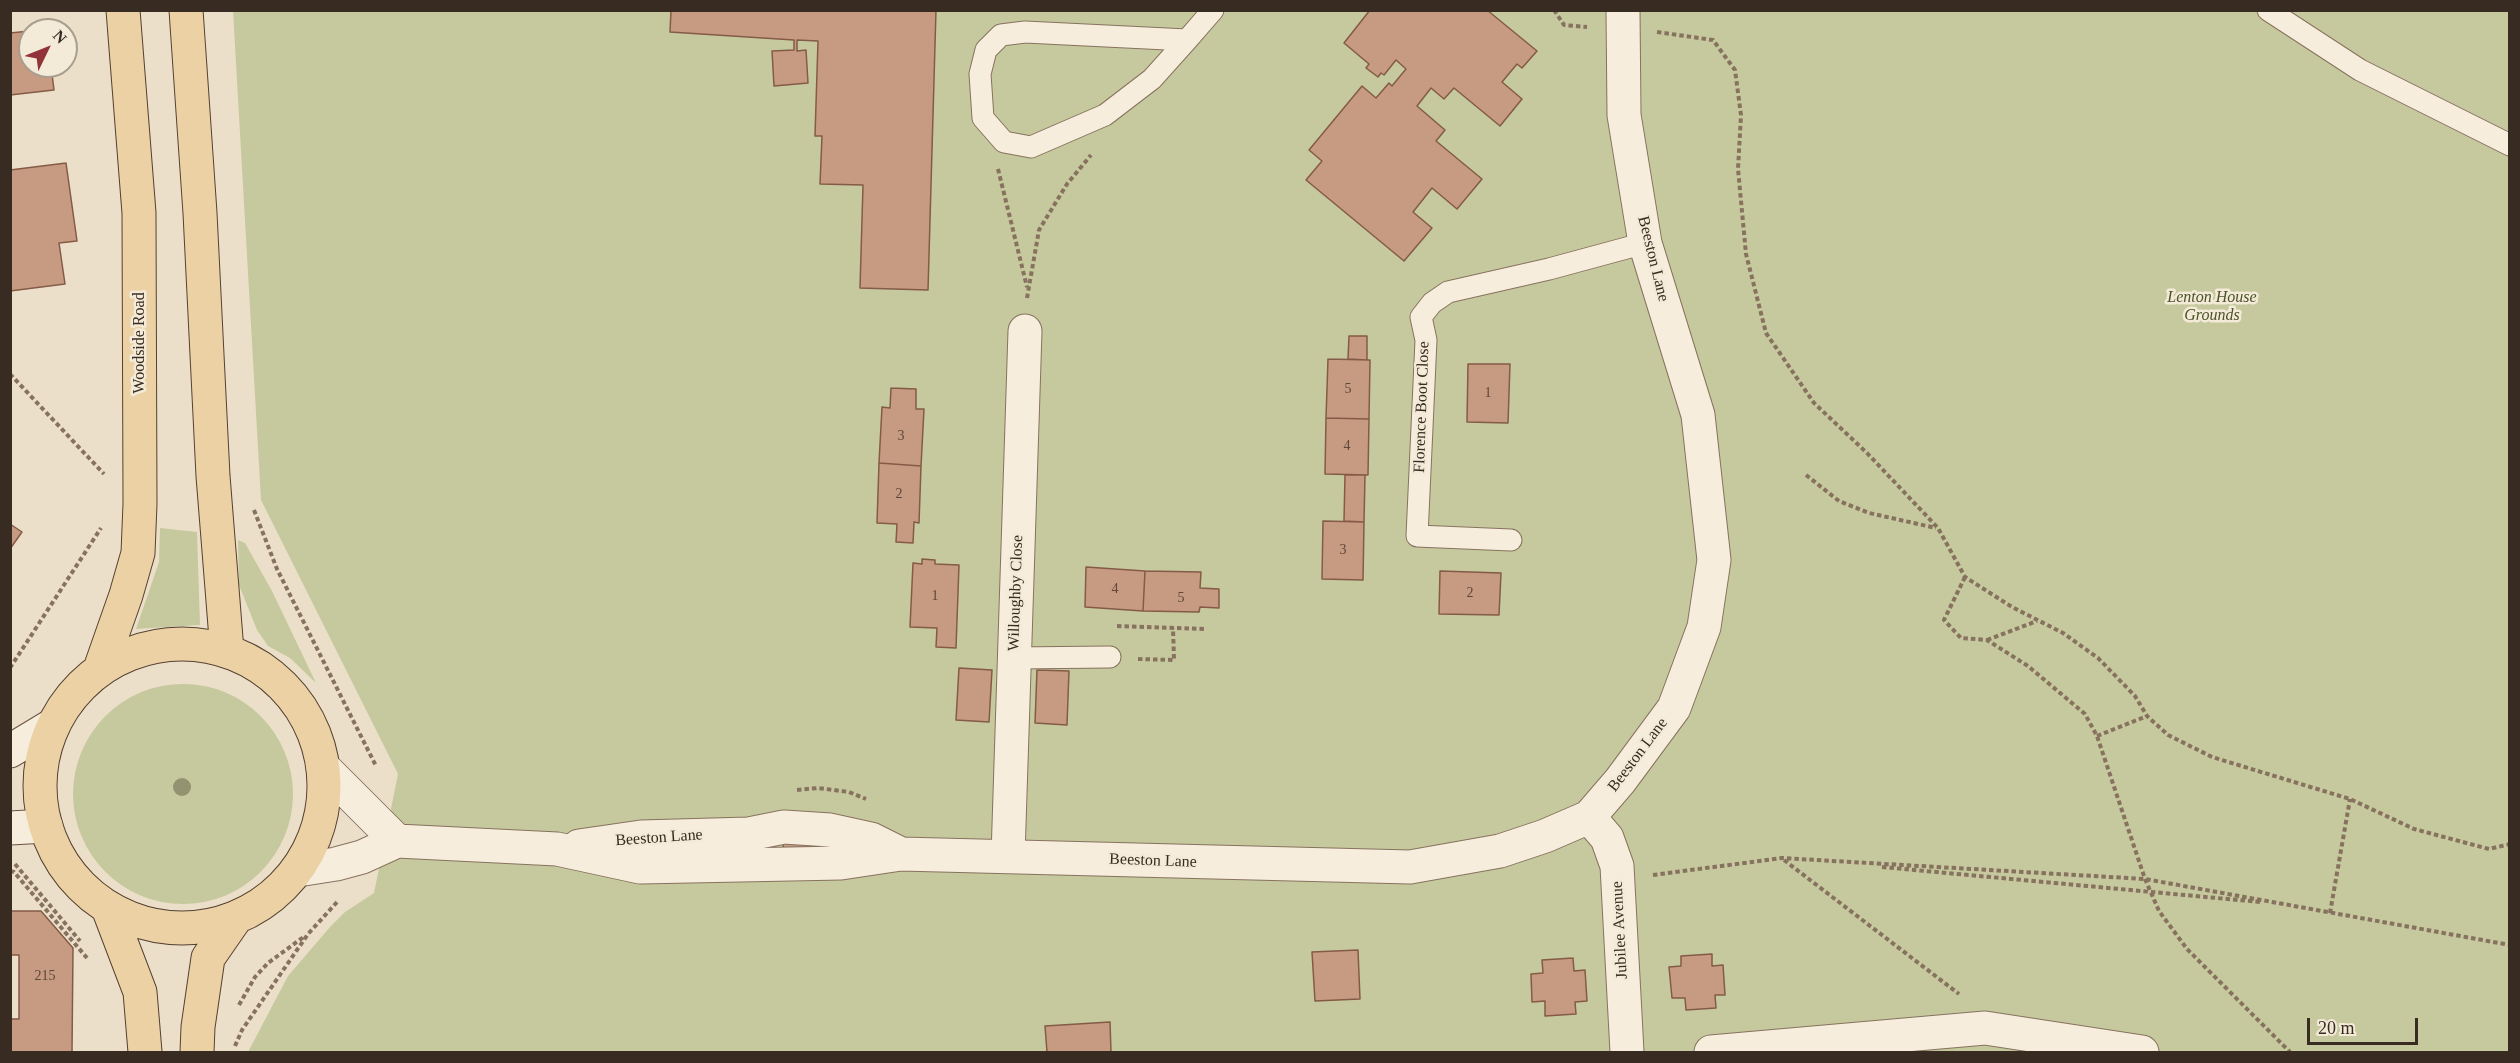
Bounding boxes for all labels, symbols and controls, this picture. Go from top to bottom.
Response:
north arrow [18,18,78,78]
text: N [50,27,70,47]
street label: Beeston Lane [1633,214,1673,304]
park label: Lenton House Grounds [2167,288,2257,326]
street label: Woodside Road [130,292,150,394]
street label: Florence Boot Close [1410,341,1434,473]
house number: 5 [1344,381,1352,397]
house number: 1 [1484,385,1492,401]
house number: 3 [897,428,904,444]
house number: 4 [1344,438,1350,454]
house number: 2 [896,486,903,502]
street label: Willoughby Close [1004,535,1028,651]
house number: 3 [1340,542,1346,558]
house number: 4 [1112,581,1118,597]
house number: 2 [1466,585,1474,601]
house number: 1 [932,588,939,604]
house number: 5 [1178,590,1184,606]
street label: Beeston Lane [1604,714,1672,796]
street label: Beeston Lane [615,825,703,851]
street label: Beeston Lane [1109,850,1197,872]
street label: Jubilee Avenue [1608,881,1632,979]
house number: 215 [34,968,56,984]
scale bar [2310,1006,2421,1044]
text: 20 m [2318,1018,2355,1038]

